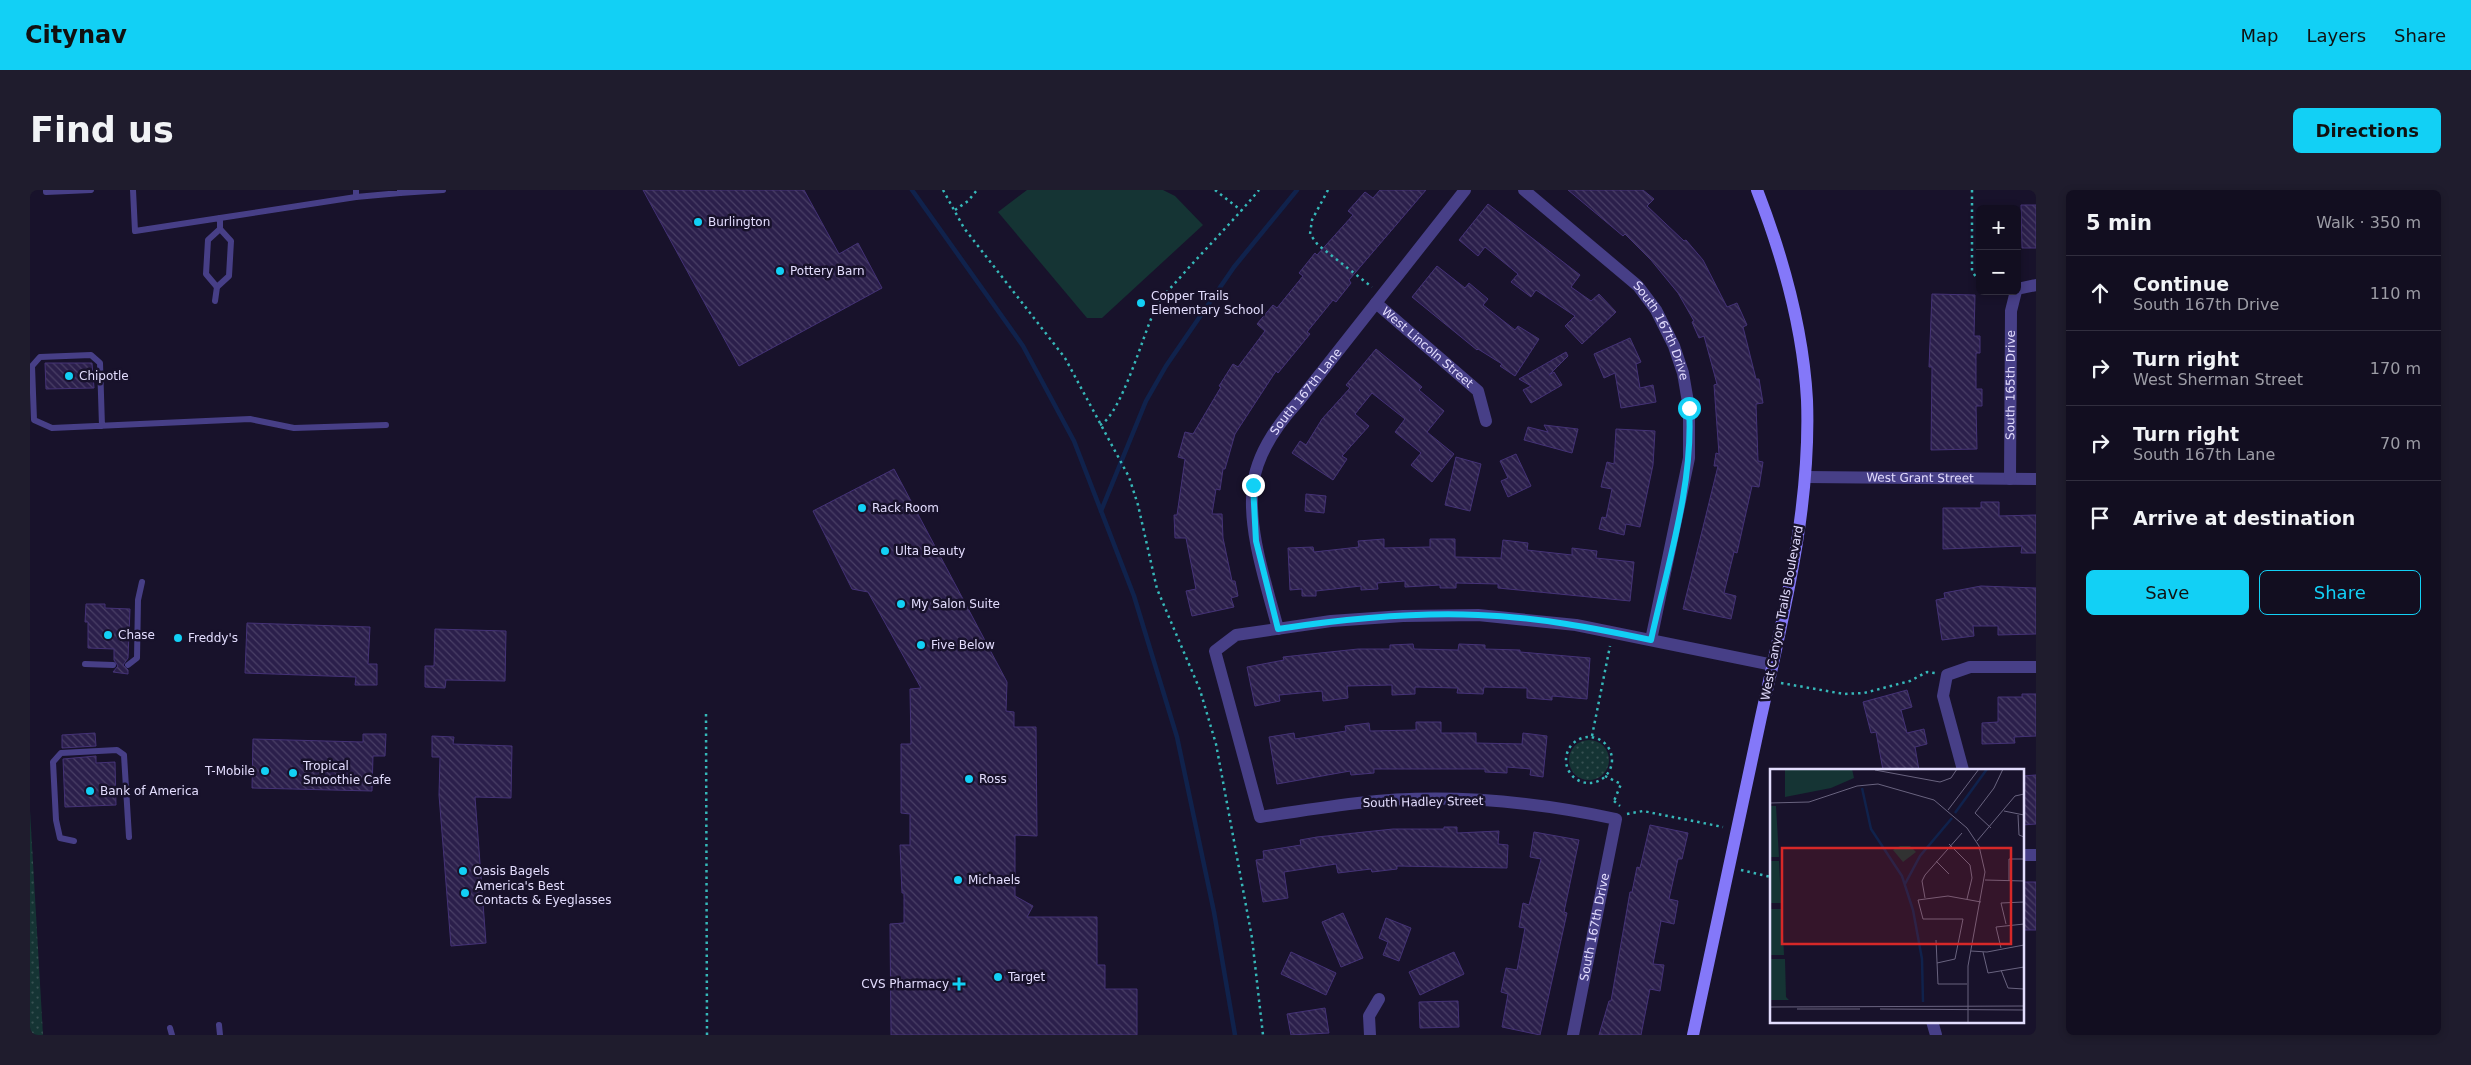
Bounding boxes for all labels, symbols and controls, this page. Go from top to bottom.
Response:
text: Citynav [25,21,127,49]
text: Map [2240,25,2278,46]
text: Layers [2306,25,2366,46]
text: Share [2394,25,2446,46]
button: Directions [2293,108,2441,153]
text: Find us [30,110,174,150]
map controls [1976,205,2021,295]
button: + [1976,205,2021,250]
text: 5 min [2086,211,2152,235]
text: Walk · 350 m [2316,213,2421,232]
place label: Burlington [708,215,770,229]
marker: Burlington [692,216,704,228]
button: − [1976,250,2021,295]
place label: Pottery Barn [790,264,865,278]
marker: Pottery Barn [774,265,786,277]
text: Continue [2133,273,2229,295]
street label: South 167th Drive [1630,278,1691,381]
icon: ahead [2086,279,2114,307]
text: 110 m [2370,284,2421,303]
place label: Copper Trails Elementary School [1151,289,1264,317]
text: South 167th Drive [2133,295,2279,314]
marker: Copper Trails Elementary School [1135,297,1147,309]
street label: West Lincoln Street [1379,304,1476,391]
street label: South 165th Drive [2003,330,2018,440]
street label: South 167th Lane [1267,345,1345,438]
text: Turn right [2133,348,2239,370]
icon: right [2086,354,2114,382]
text: 170 m [2370,359,2421,378]
place label: Chipotle [79,369,129,383]
marker: Chipotle [63,370,75,382]
text: West Sherman Street [2133,370,2303,389]
route start [1678,397,1701,420]
text: Turn right [2133,423,2239,445]
icon: right [2086,429,2114,457]
text: 70 m [2380,434,2421,453]
text: South 167th Lane [2133,445,2275,464]
street label: West Grant Street [1866,471,1974,485]
route end [1242,474,1265,497]
place label: Rack Room [872,501,939,515]
marker: Rack Room [856,502,868,514]
icon: arrive [2086,504,2114,532]
text: Arrive at destination [2133,507,2355,529]
street label: West Canyon Trails Boulevard [1758,524,1806,702]
place label: Ulta Beauty [895,544,965,558]
marker: Ulta Beauty [879,545,891,557]
button: Save [2086,570,2249,615]
button: Share [2259,570,2421,615]
place label: My Salon Suite [911,597,1000,611]
marker: My Salon Suite [895,598,907,610]
place label: Chase [118,628,155,642]
marker: Chase [102,629,114,641]
place label: Freddy's [188,631,238,645]
marker: Freddy's [172,632,184,644]
place label: Five Below [931,638,995,652]
marker: Five Below [915,639,927,651]
place label: Tropical Smoothie Cafe [302,759,391,787]
place label: T-Mobile [204,764,255,778]
marker: T-Mobile [259,765,271,777]
marker: Tropical Smoothie Cafe [287,767,299,779]
inset map [1770,769,2024,1022]
place label: Ross [979,772,1007,786]
marker: Ross [963,773,975,785]
place label: Bank of America [100,784,199,798]
marker: Bank of America [84,785,96,797]
street label: South Hadley Street [1362,794,1484,810]
place label: Oasis Bagels [473,864,550,878]
marker: Oasis Bagels [457,865,469,877]
street label: South 167th Drive [1577,872,1612,982]
place label: Michaels [968,873,1020,887]
marker: Michaels [952,874,964,886]
place label: America's Best Contacts & Eyeglasses [475,879,611,907]
marker: America's Best Contacts & Eyeglasses [459,887,471,899]
place label: Target [1007,970,1045,984]
marker: Target [992,971,1004,983]
place label: CVS Pharmacy [861,977,949,991]
marker: CVS Pharmacy [953,978,965,990]

